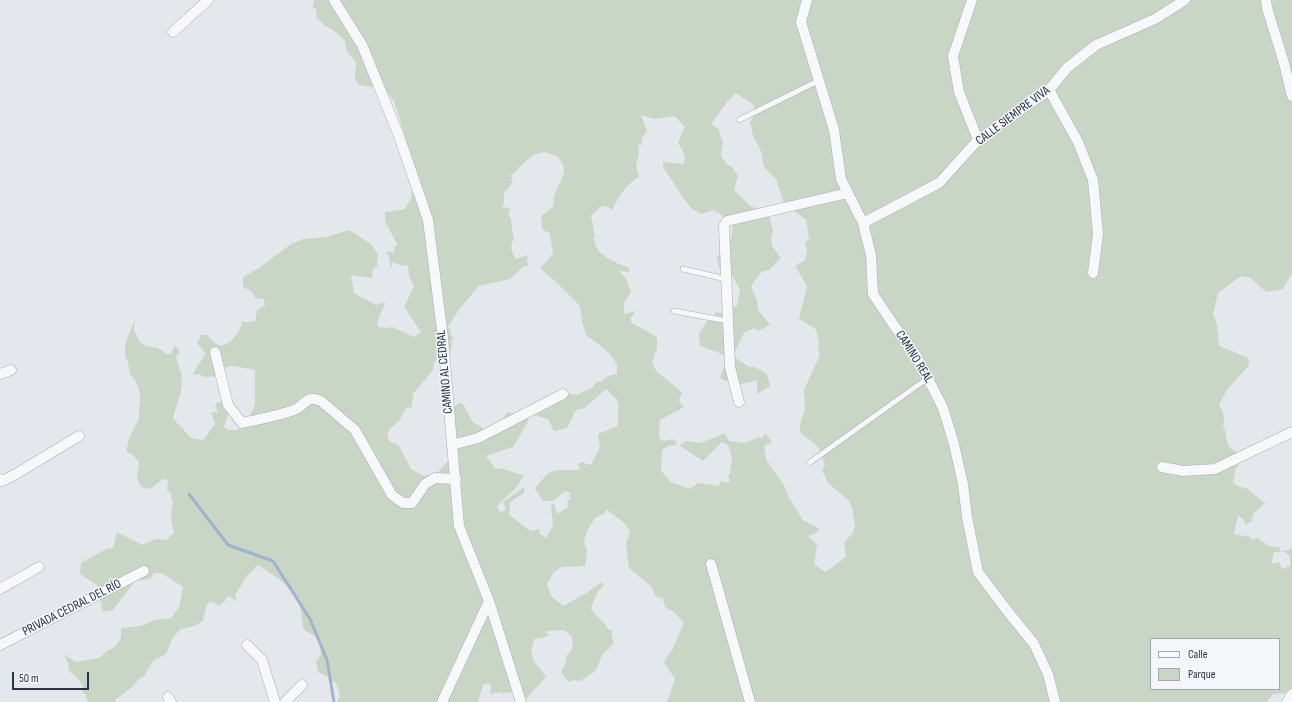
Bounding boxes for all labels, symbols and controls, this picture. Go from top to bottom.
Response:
street label: CALLE SIEMPRE VIVA [973,83,1053,149]
street label: CAMINO REAL [892,328,936,386]
street label: CAMINO AL CEDRAL [434,329,456,415]
street label: PRIVADA CEDRAL DEL RÍO [20,576,124,640]
legend [1150,638,1280,690]
text: Calle [1188,647,1208,662]
scale bar [14,664,91,690]
text: Parque [1188,667,1216,682]
text: 50 m [19,671,39,686]

